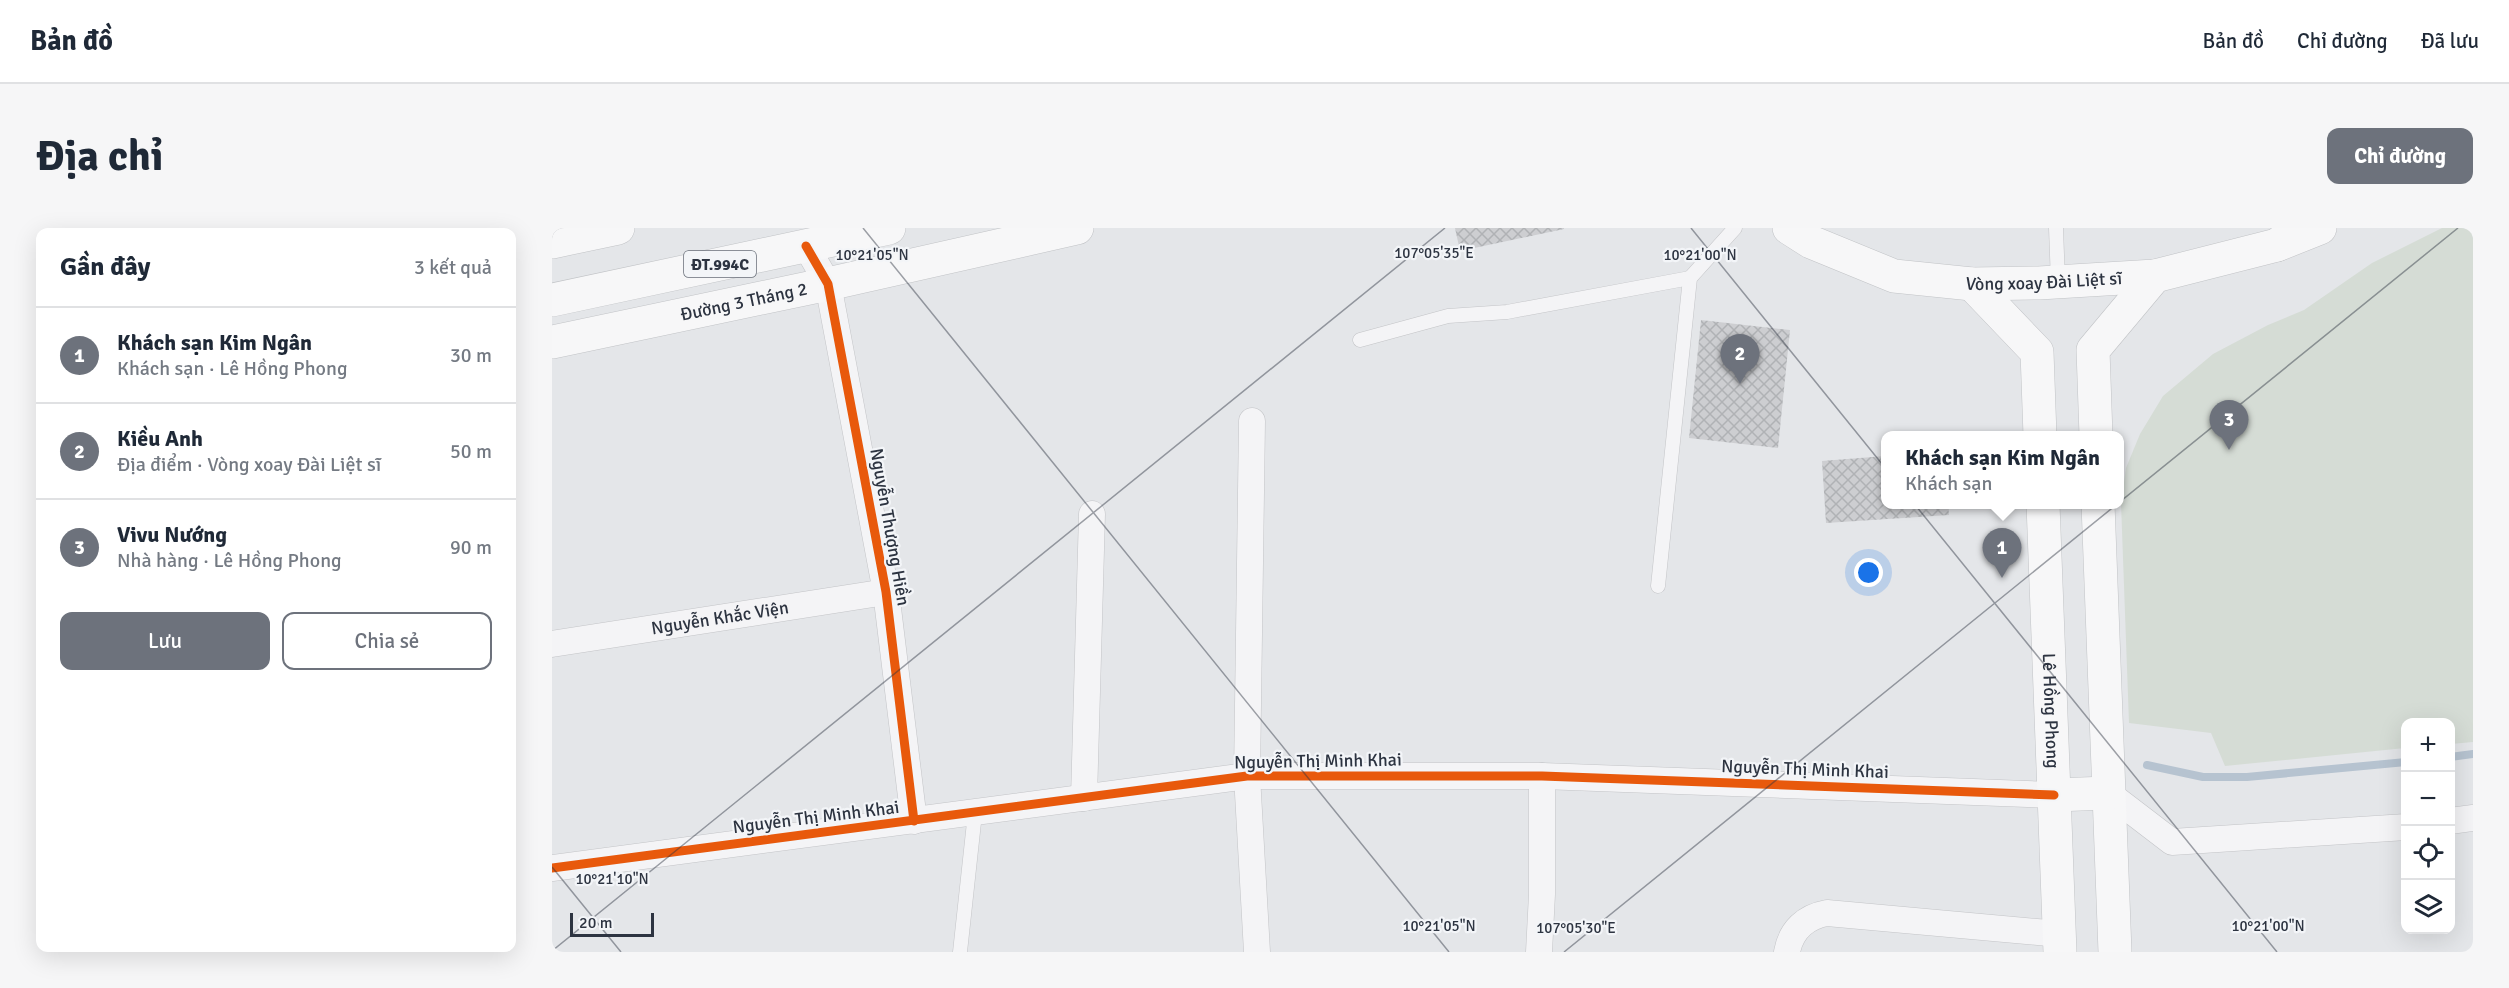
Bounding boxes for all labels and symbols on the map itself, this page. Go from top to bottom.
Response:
text: 107°05'35"E [1394,244,1474,262]
text: 10°21'05"N [835,246,909,264]
text: 10°21'00"N [1663,246,1737,264]
road number: ĐT.994C [684,251,756,277]
street label: Vòng xoay Đài Liệt sĩ [1964,267,2124,295]
street label: Đường 3 Tháng 2 [678,278,809,326]
pin: 2 [1720,334,1760,384]
pin: 3 [2210,400,2248,450]
street label: Nguyễn Thượng Hiền [865,446,915,608]
pin: 1 [1982,528,2022,578]
your location [1854,558,1883,587]
street label: Nguyễn Khắc Viện [650,596,790,639]
street label: Lê Hồng Phong [2038,653,2064,769]
street label: Nguyễn Thị Minh Khai [1234,749,1402,773]
street label: Nguyễn Thị Minh Khai [1721,755,1889,783]
street label: Nguyễn Thị Minh Khai [731,796,901,838]
text: 10°21'10"N [575,870,649,888]
scale bar [570,910,654,938]
text: 10°21'05"N [1402,917,1476,935]
text: 10°21'00"N [2231,917,2305,935]
text: 107°05'30"E [1536,919,1616,937]

